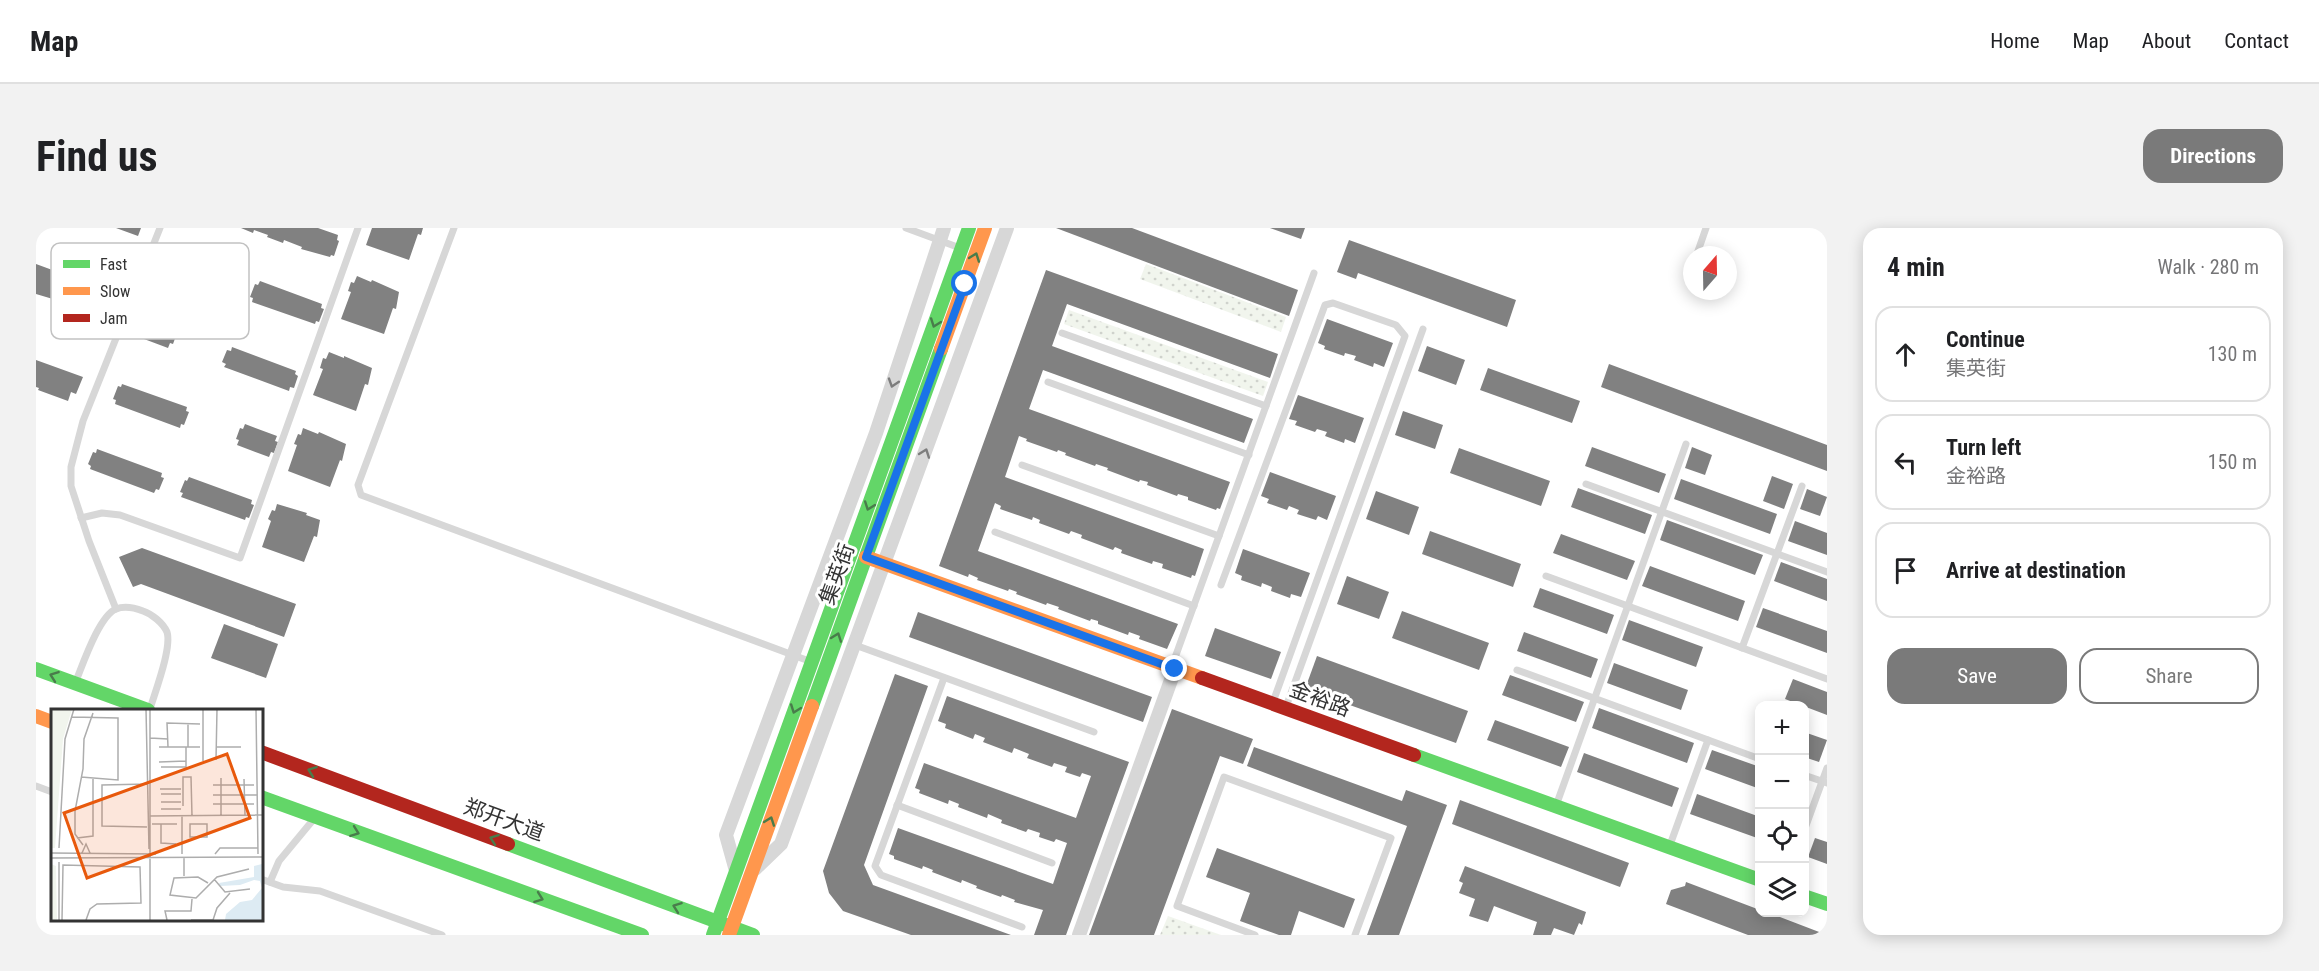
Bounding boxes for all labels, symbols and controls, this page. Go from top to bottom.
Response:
text: Map [30,25,78,58]
text: Home [1990,29,2040,53]
text: Map [2073,29,2109,53]
text: About [2142,29,2191,53]
text: Contact [2224,29,2289,53]
button: Directions [2143,129,2283,183]
text: Find us [36,132,157,181]
legend [51,243,249,339]
north arrow [1683,246,1737,300]
one-way arrow [967,252,980,262]
text: 4 min [1887,252,1945,282]
text: Fast [100,255,127,274]
text: Walk · 280 m [2158,255,2259,279]
route start [951,270,977,296]
text: Slow [100,282,130,301]
text: Jam [100,309,127,328]
one-way arrow [930,317,943,327]
text: Continue [1946,327,2025,352]
icon: ahead [1889,338,1922,371]
text: 130 m [2208,342,2257,366]
text: 集英街 [1946,356,2006,380]
one-way arrow [887,377,900,388]
text: Turn left [1946,435,2021,460]
icon: left [1889,446,1922,479]
one-way arrow [918,448,931,459]
text: 150 m [2208,450,2257,474]
text: 金裕路 [1946,464,2006,488]
one-way arrow [863,500,876,511]
street label: 集英街 [815,540,859,608]
icon: arrive [1889,554,1922,587]
text: Arrive at destination [1946,558,2126,583]
one-way arrow [829,633,842,643]
button: Save [1887,648,2067,704]
button: Share [2079,648,2259,704]
route end [1161,655,1187,681]
one-way arrow [49,670,60,683]
street label: 金裕路 [1286,677,1354,721]
map controls [1755,701,1809,917]
button: + [1755,701,1809,755]
one-way arrow [790,703,803,714]
inset map [51,709,262,920]
button: − [1755,755,1809,809]
one-way arrow [307,765,317,778]
street label: 郑开大道 [460,794,548,846]
button: locate [1755,809,1809,863]
one-way arrow [763,816,776,827]
one-way arrow [349,824,360,837]
one-way arrow [489,833,500,846]
button: layers [1755,863,1809,917]
one-way arrow [533,890,544,903]
one-way arrow [672,901,683,914]

